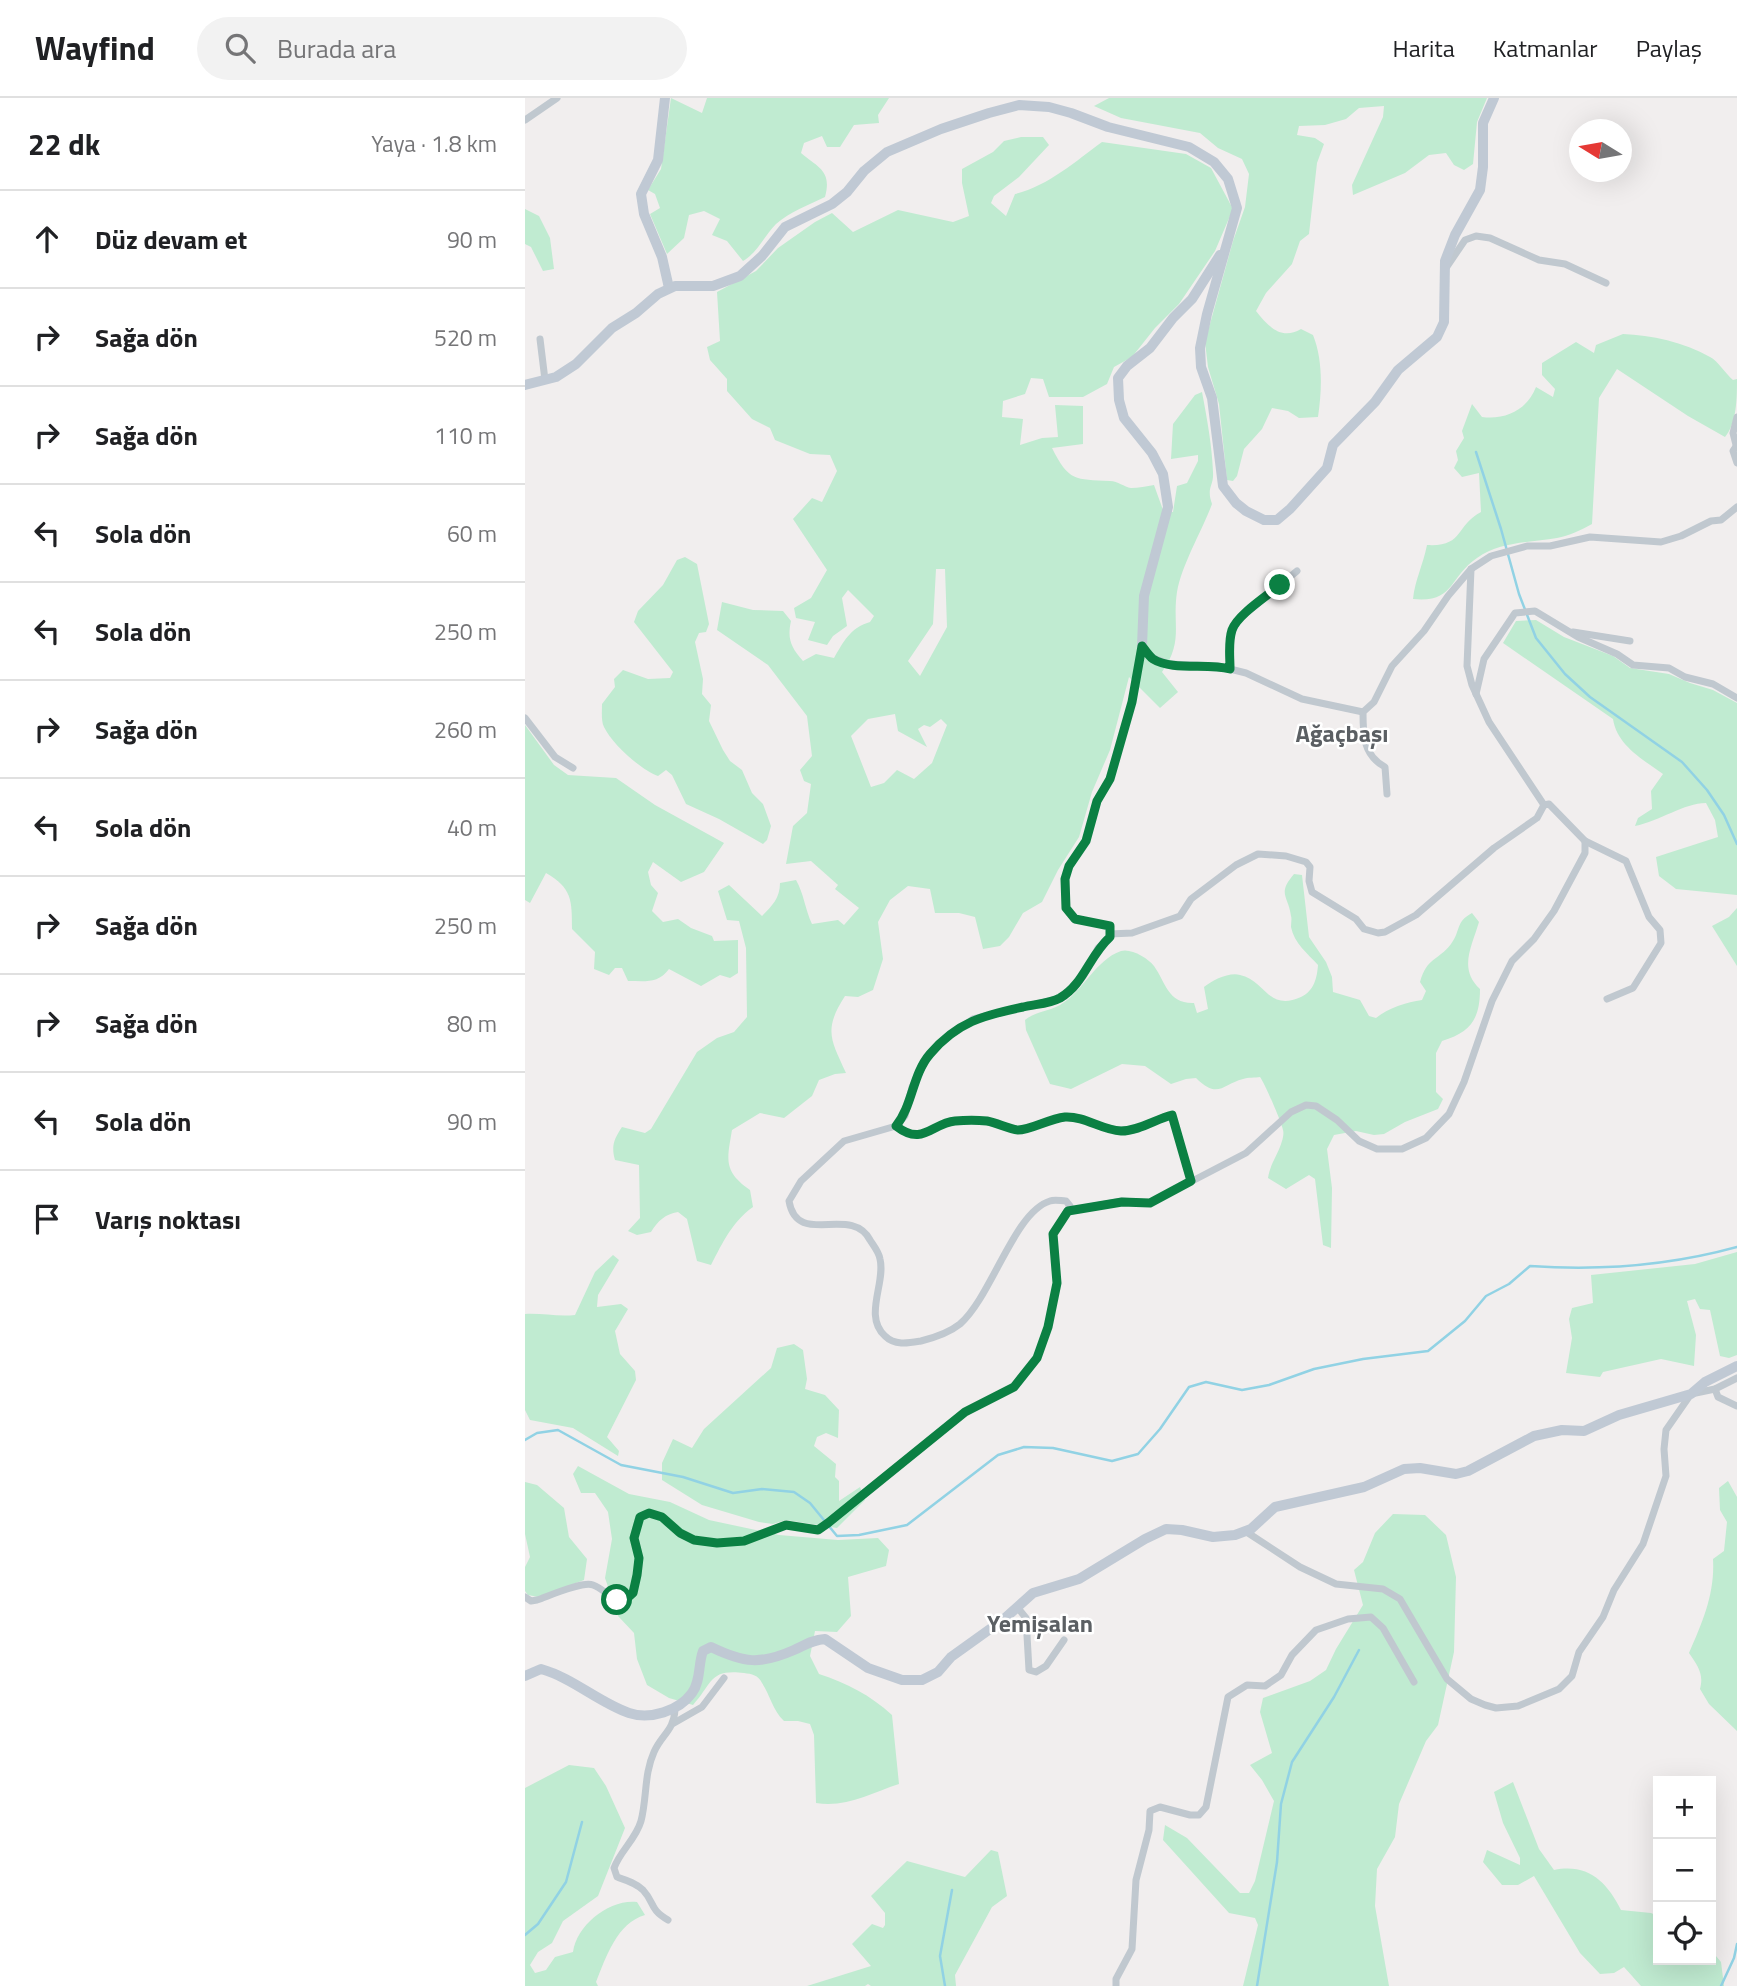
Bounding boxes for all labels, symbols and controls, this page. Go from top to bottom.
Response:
search box [197,17,687,80]
text: Wayfind [35,23,155,73]
icon: search [221,29,259,67]
text: Burada ara [277,29,396,68]
text: Harita [1392,30,1455,66]
text: Katmanlar [1493,30,1598,66]
text: Paylaş [1636,30,1702,66]
north arrow [1569,119,1632,182]
text: 22 dk [28,121,100,167]
text: Yaya · 1.8 km [371,126,497,161]
icon: ahead [28,220,66,258]
text: Düz devam et [95,220,247,259]
text: 90 m [447,222,497,257]
icon: right [28,318,66,356]
text: Sağa dön [95,318,198,357]
text: 520 m [434,320,497,355]
icon: right [28,416,66,454]
text: Sağa dön [95,416,198,455]
text: 110 m [434,418,497,453]
icon: left [28,514,66,552]
text: Sola dön [95,514,192,553]
text: 60 m [447,516,497,551]
route end [1264,569,1295,600]
icon: left [28,612,66,650]
text: Sola dön [95,612,192,651]
text: 250 m [434,614,497,649]
icon: right [28,710,66,748]
text: Sağa dön [95,710,198,749]
text: 260 m [434,712,497,747]
district label: Ağaçbaşı [1296,715,1388,751]
icon: left [28,808,66,846]
text: Sola dön [95,808,192,847]
text: 40 m [447,810,497,845]
icon: right [28,906,66,944]
text: Sağa dön [95,906,198,945]
text: 250 m [434,908,497,943]
icon: right [28,1004,66,1042]
text: Sağa dön [95,1004,198,1043]
text: 80 m [447,1006,497,1041]
icon: left [28,1102,66,1140]
text: Sola dön [95,1102,192,1141]
text: 90 m [447,1104,497,1139]
icon: arrive [28,1200,66,1238]
text: Varış noktası [95,1200,241,1239]
route start [601,1584,632,1615]
district label: Yemişalan [987,1605,1093,1641]
map controls [1653,1776,1716,1965]
button: + [1653,1776,1716,1839]
button: − [1653,1839,1716,1902]
button: locate [1653,1902,1716,1965]

